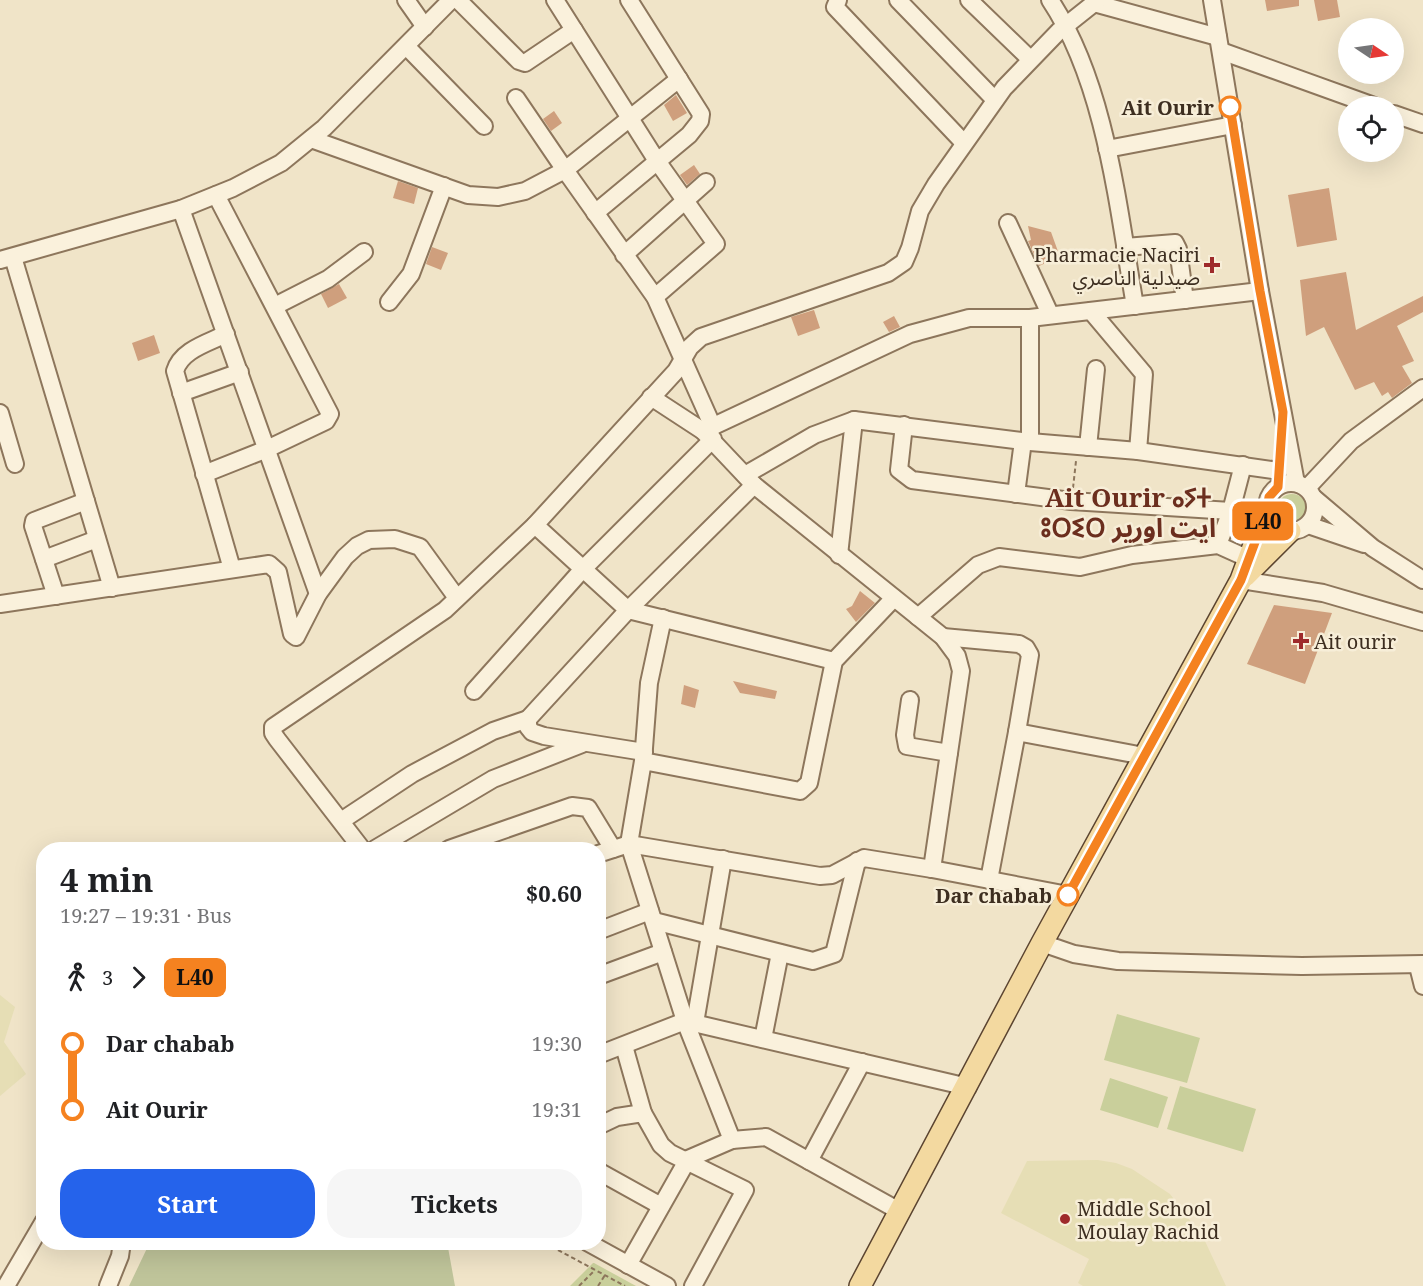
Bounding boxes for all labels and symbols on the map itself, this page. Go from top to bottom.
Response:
north arrow [1338,18,1404,84]
place label: Ait Ourir [1122,94,1215,121]
marker: Ait Ourir [1219,96,1241,118]
place label: Pharmacie Naciri صيدلية الناصري [1034,241,1201,293]
marker: Pharmacie Naciri صيدلية الناصري [1205,258,1219,272]
district label: Ait Ourir ⴰⵢⵜ ⵓⵔⵉⵔ ايت اورير [1040,479,1216,545]
line badge: L40 [1228,502,1298,540]
place label: Ait ourir [1314,628,1397,655]
marker: Ait ourir [1292,632,1310,650]
place label: Dar chabab [935,882,1052,909]
marker: Dar chabab [1057,884,1079,906]
place label: Middle School Moulay Rachid [1077,1195,1219,1245]
marker: Middle School Moulay Rachid [1058,1212,1072,1226]

